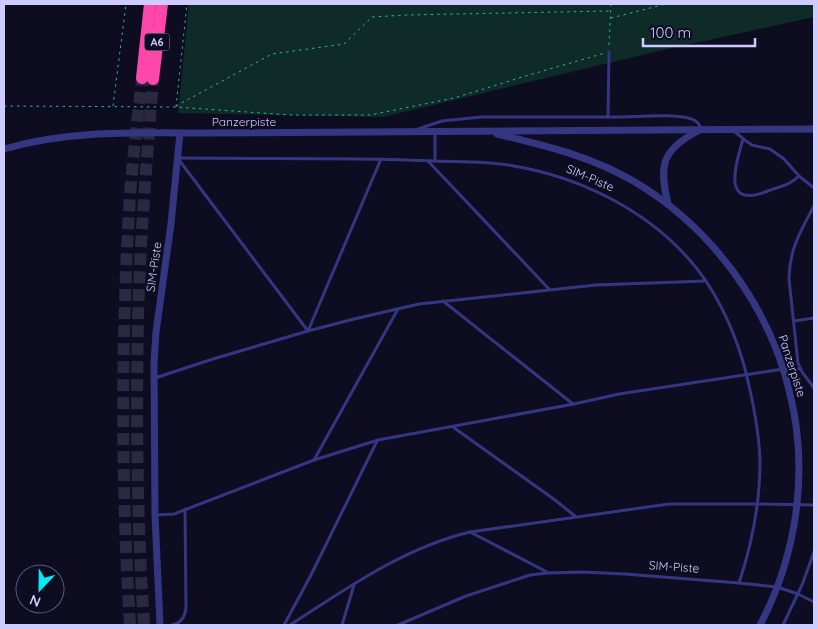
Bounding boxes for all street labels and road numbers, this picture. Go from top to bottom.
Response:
road number: A6 [144,34,170,51]
street label: Panzerpiste [212,114,277,129]
street label: SIM-Piste [564,161,617,194]
street label: SIM-Piste [143,241,164,293]
street label: Panzerpiste [775,333,810,399]
street label: SIM-Piste [648,557,700,576]

